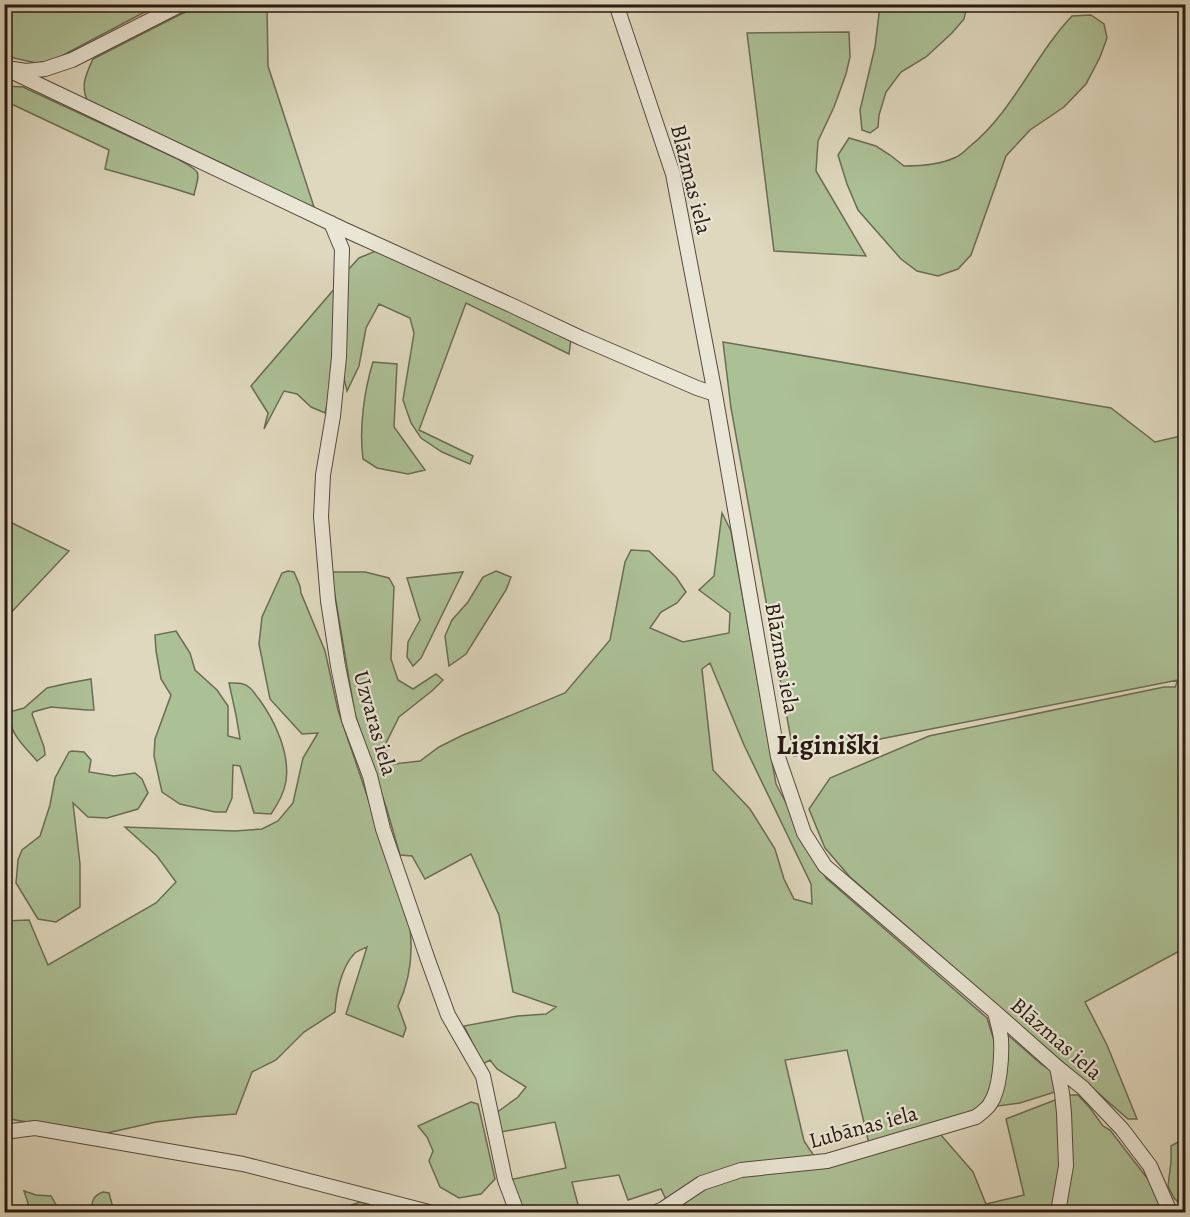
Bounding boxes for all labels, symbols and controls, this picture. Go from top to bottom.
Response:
street label: Blāzmas iela [663,121,719,238]
street label: Blāzmas iela [757,600,807,717]
street label: Uzvaras iela [346,667,405,780]
district label: Liginiški [776,726,880,764]
street label: Blāzmas iela [1004,991,1109,1087]
street label: Lubānas iela [805,1098,922,1156]

